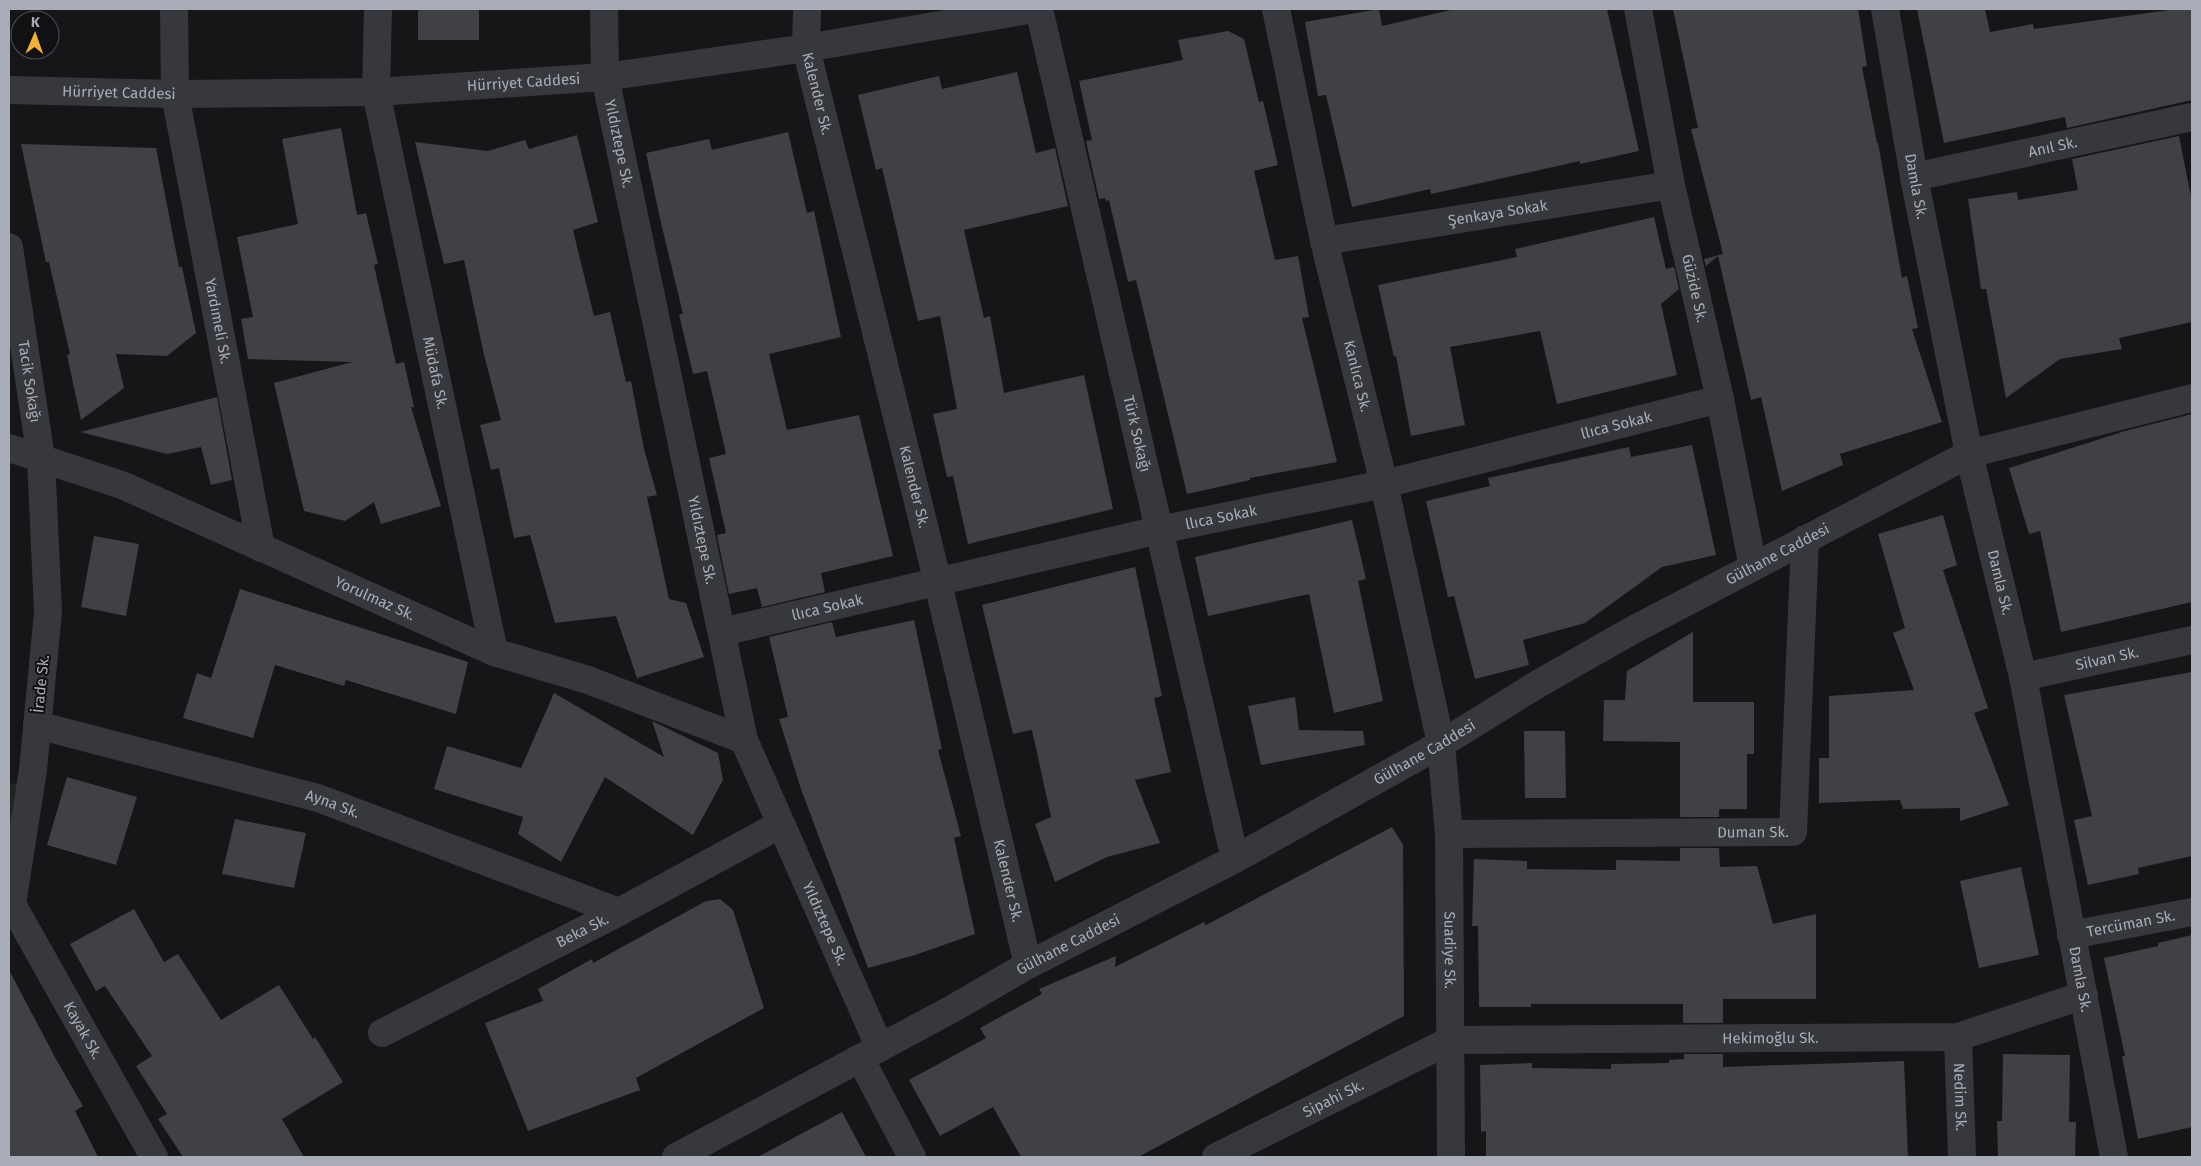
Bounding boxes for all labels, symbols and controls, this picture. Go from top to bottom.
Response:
north arrow [10,10,60,60]
text: K [31,14,41,31]
street label: Kalender Sk. [798,50,836,137]
street label: Hürriyet Caddesi [466,70,581,95]
street label: Hürriyet Caddesi [62,82,176,103]
street label: Yıldıztepe Sk. [601,98,637,189]
street label: Anıl Sk. [2027,133,2079,161]
street label: Damla Sk. [1901,152,1931,221]
street label: Şenkaya Sokak [1447,196,1549,230]
street label: Güzide Sk. [1678,252,1711,324]
street label: Yardımeli Sk. [201,277,235,365]
street label: Müdafa Sk. [419,335,452,411]
street label: Kanlıca Sk. [1340,338,1375,414]
street label: Tacik Sokağı [14,339,44,424]
street label: Türk Sokağı [1119,394,1154,474]
street label: llıca Sokak [1579,408,1654,443]
street label: Kalender Sk. [895,444,933,530]
street label: Yıldıztepe Sk. [684,494,720,586]
street label: llıca Sokak [1184,501,1259,533]
street label: Gülhane Caddesi [1723,520,1832,589]
street label: Damla Sk. [1984,548,2017,617]
street label: Yorulmaz Sk. [332,573,418,624]
street label: llıca Sokak [790,590,865,624]
street label: Silvan Sk. [2074,643,2140,674]
street label: İrade Sk. [29,654,53,714]
street label: Gülhane Caddesi [1371,716,1479,789]
street label: Ayna Sk. [304,786,362,822]
street label: Duman Sk. [1717,823,1789,841]
street label: Kalender Sk. [990,838,1027,924]
street label: Yıldıztepe Sk. [799,879,851,968]
street label: Tercüman Sk. [2085,906,2177,941]
street label: Beka Sk. [553,910,612,952]
street label: Gülhane Caddesi [1013,910,1123,979]
street label: Suadiye Sk. [1440,912,1459,989]
street label: Damla Sk. [2065,945,2095,1014]
street label: Kayak Sk. [60,998,106,1062]
street label: Hekimoğlu Sk. [1722,1029,1819,1047]
street label: Nedim Sk. [1950,1063,1970,1131]
street label: Sipahi Sk. [1300,1076,1367,1121]

